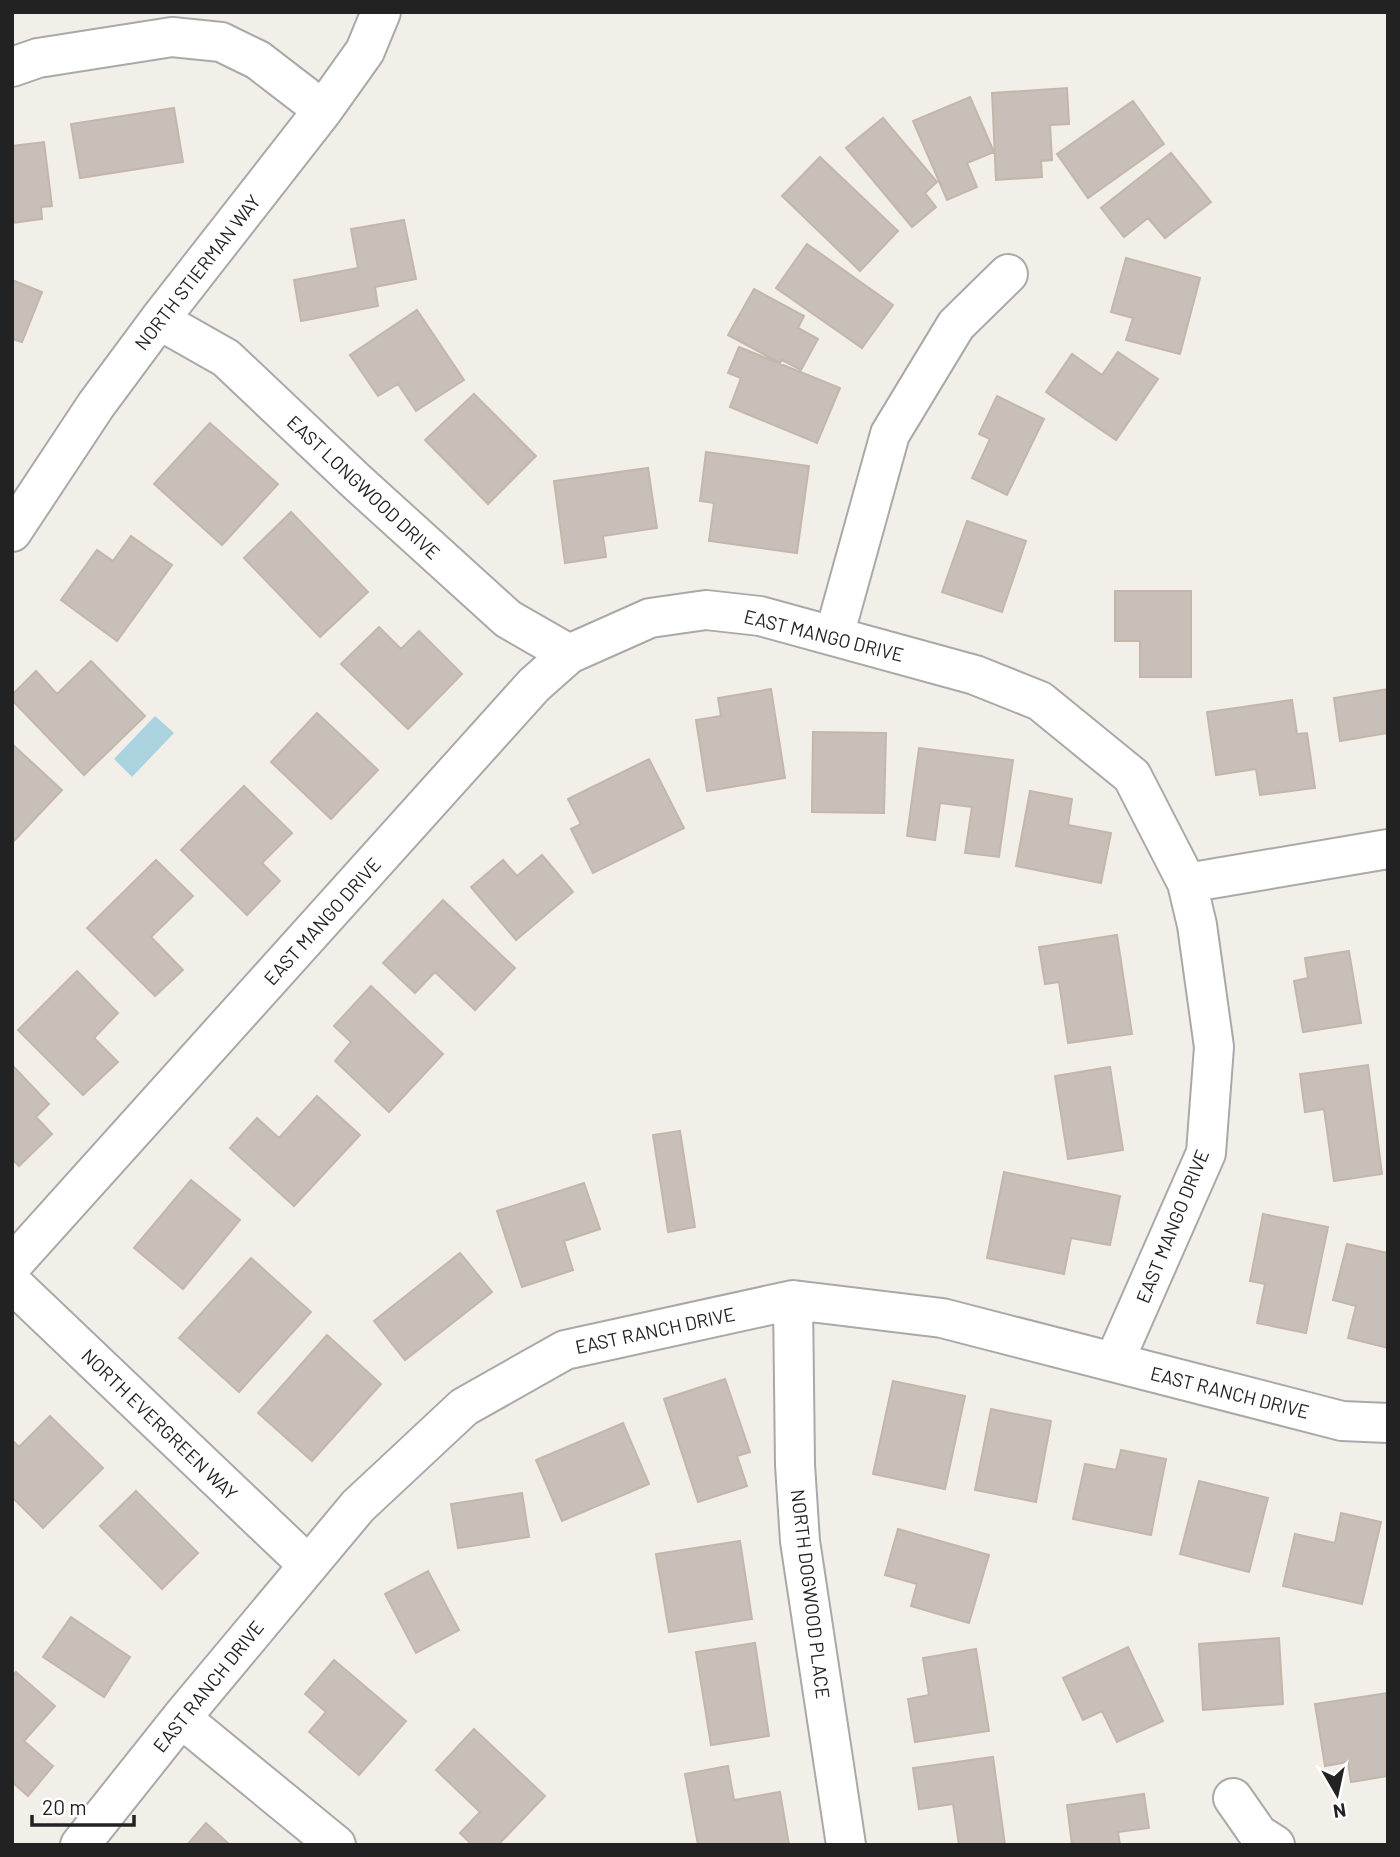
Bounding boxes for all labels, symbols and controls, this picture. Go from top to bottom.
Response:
street label: NORTH STIERMAN WAY [129,190,265,354]
street label: EAST LONGWOOD DRIVE [283,410,445,564]
street label: EAST MANGO DRIVE [742,604,906,666]
street label: EAST MANGO DRIVE [259,853,385,989]
street label: EAST MANGO DRIVE [1131,1146,1213,1306]
street label: EAST RANCH DRIVE [573,1302,737,1358]
street label: NORTH EVERGREEN WAY [77,1344,243,1505]
street label: EAST RANCH DRIVE [1148,1361,1312,1423]
street label: NORTH DOGWOOD PLACE [787,1488,835,1700]
street label: EAST RANCH DRIVE [148,1615,268,1757]
north arrow [1302,1759,1372,1829]
scale bar [32,1784,133,1828]
text: 20 m [42,1794,87,1819]
text: N [1332,1799,1348,1824]

